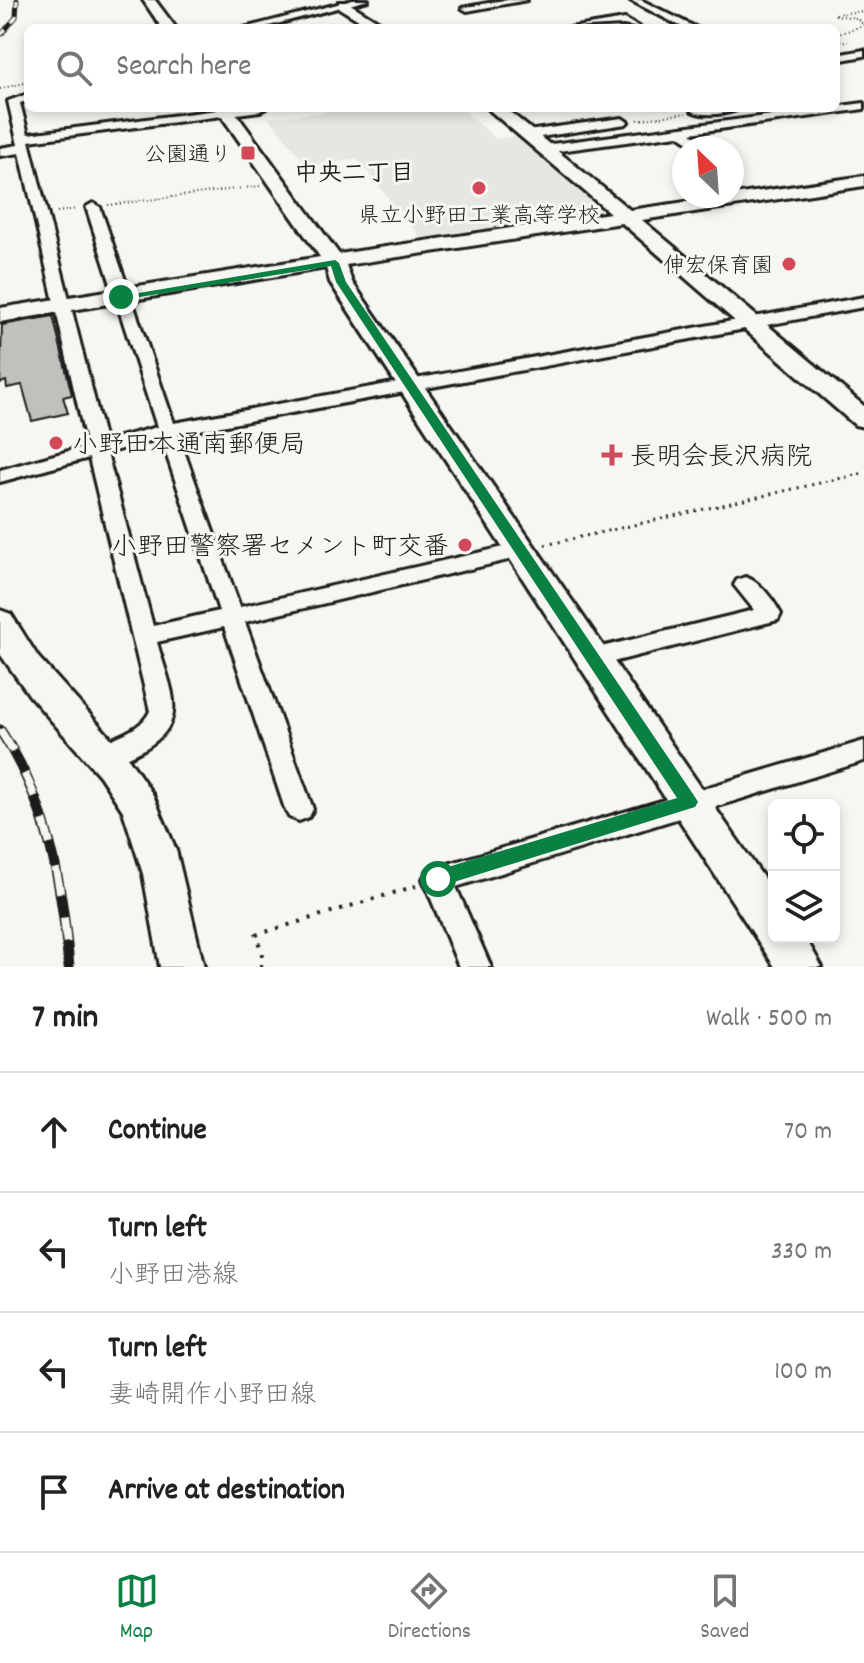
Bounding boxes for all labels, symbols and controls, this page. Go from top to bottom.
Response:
search box [24,24,840,112]
icon: search [52,46,96,90]
text: Search here [116,47,252,90]
north arrow [672,136,744,208]
place label: 公園通り [144,141,232,172]
marker: 公園通り [239,144,257,162]
district label: 中央二丁目 [294,158,414,192]
marker: 県立小野田工業高等学校 [470,179,488,197]
place label: 県立小野田工業高等学校 [358,202,600,233]
place label: 伸宏保育園 [663,252,773,283]
marker: 伸宏保育園 [780,255,798,273]
route end [103,279,139,315]
place label: 小野田本通南郵便局 [72,428,306,465]
marker: 小野田本通南郵便局 [47,434,65,452]
place label: 長明会長沢病院 [630,440,812,477]
marker: 長明会長沢病院 [601,444,623,466]
place label: 小野田警察署セメント町交番 [111,530,449,567]
marker: 小野田警察署セメント町交番 [456,536,474,554]
map controls [768,799,840,943]
button: locate [768,799,840,871]
route start [420,861,456,897]
button: layers [768,871,840,943]
text: 7 min [32,995,98,1044]
text: Walk · 500 m [706,1001,832,1038]
icon: ahead [32,1110,76,1154]
text: Continue [108,1111,207,1154]
text: 70 m [784,1114,832,1151]
text: Turn left [108,1209,207,1252]
icon: left [32,1230,76,1274]
text: 330 m [771,1234,832,1271]
text: 小野田港線 [108,1258,238,1295]
text: Turn left [108,1329,207,1372]
icon: left [32,1350,76,1394]
text: 100 m [774,1354,832,1391]
text: 妻崎開作小野田線 [108,1378,316,1415]
icon: arrive [32,1470,76,1514]
text: Arrive at destination [108,1471,345,1514]
tab: Map [115,1569,159,1648]
tab: Directions [388,1569,471,1648]
tab: Saved [700,1569,749,1648]

